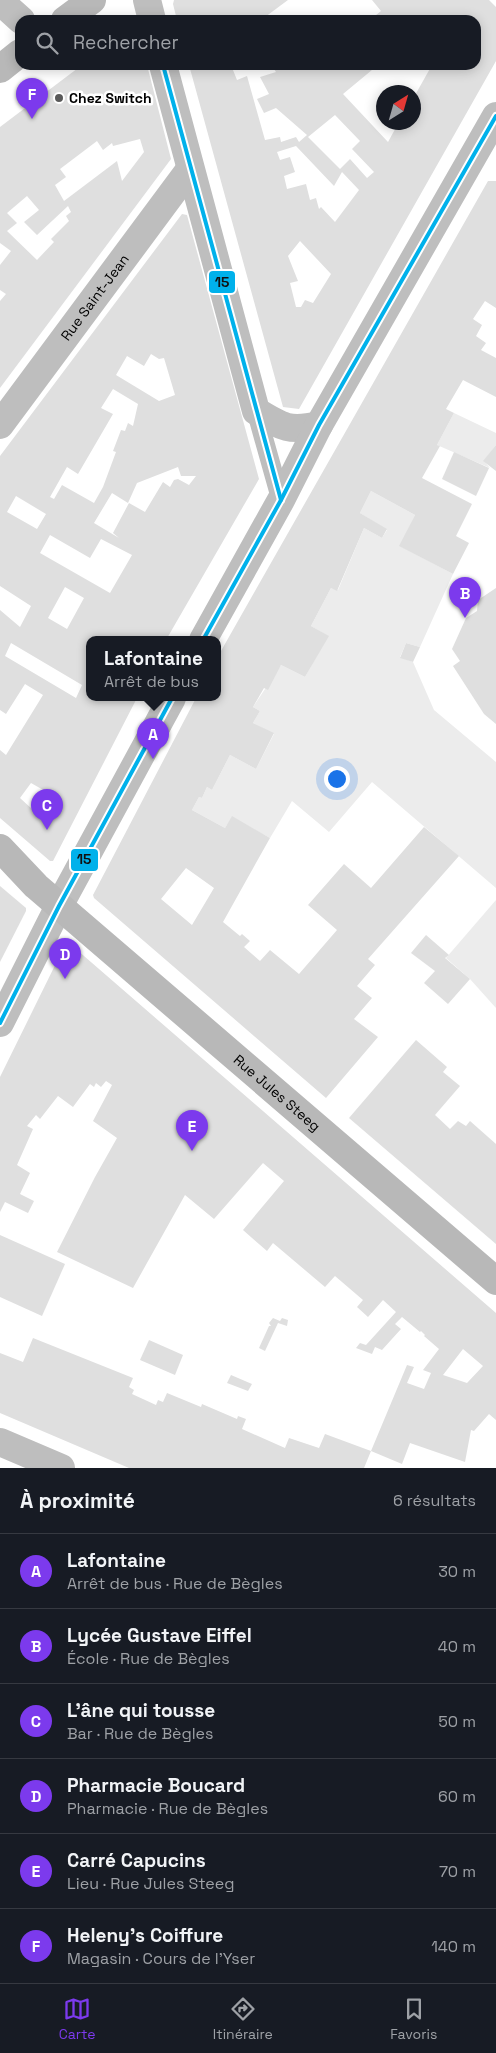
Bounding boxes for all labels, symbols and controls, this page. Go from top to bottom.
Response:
search box [15,15,481,70]
icon: search [33,29,61,57]
text: Rechercher [73,30,179,55]
pin: F [16,78,48,119]
north arrow [376,85,421,130]
place label: Chez Switch [69,89,152,107]
marker: Chez Switch [53,92,65,104]
street label: Rue Saint-Jean [57,250,133,344]
line badge: 15 [208,270,236,294]
text: 15 [215,273,229,291]
pin: B [449,577,481,618]
popup [86,636,221,701]
text: Lafontaine [104,646,203,671]
text: Arrêt de bus [104,671,199,692]
pin: A [137,718,169,759]
your location [324,766,350,792]
pin: C [31,789,63,830]
line badge: 15 [70,848,99,872]
text: 15 [77,850,91,868]
pin: D [49,938,81,979]
street label: Rue Jules Steeg [230,1051,324,1135]
pin: E [176,1110,208,1151]
text: À proximité [20,1487,135,1514]
text: 6 résultats [393,1490,476,1511]
text: Lafontaine [67,1548,166,1573]
text: A [31,1561,41,1582]
text: 30 m [438,1561,476,1582]
text: Arrêt de bus · Rue de Bègles [67,1573,283,1594]
text: Lycée Gustave Eiffel [67,1623,252,1648]
text: B [31,1636,41,1657]
text: 40 m [438,1636,476,1657]
text: École · Rue de Bègles [67,1648,230,1669]
text: L'âne qui tousse [67,1698,215,1723]
text: C [31,1711,41,1732]
text: 50 m [438,1711,476,1732]
text: Bar · Rue de Bègles [67,1723,214,1744]
text: Pharmacie Boucard [67,1773,245,1798]
text: D [31,1786,41,1807]
text: 60 m [438,1786,476,1807]
text: Pharmacie · Rue de Bègles [67,1798,268,1819]
text: Carré Capucins [67,1848,206,1873]
text: E [32,1861,40,1882]
text: 70 m [439,1861,476,1882]
text: Lieu · Rue Jules Steeg [67,1873,235,1894]
text: Heleny's Coiffure [67,1923,223,1948]
text: F [32,1936,40,1957]
text: 140 m [431,1936,476,1957]
text: Magasin · Cours de l'Yser [67,1948,255,1969]
tab: Carte [59,1995,95,2043]
tab: Itinéraire [213,1995,273,2043]
tab: Favoris [390,1995,437,2043]

